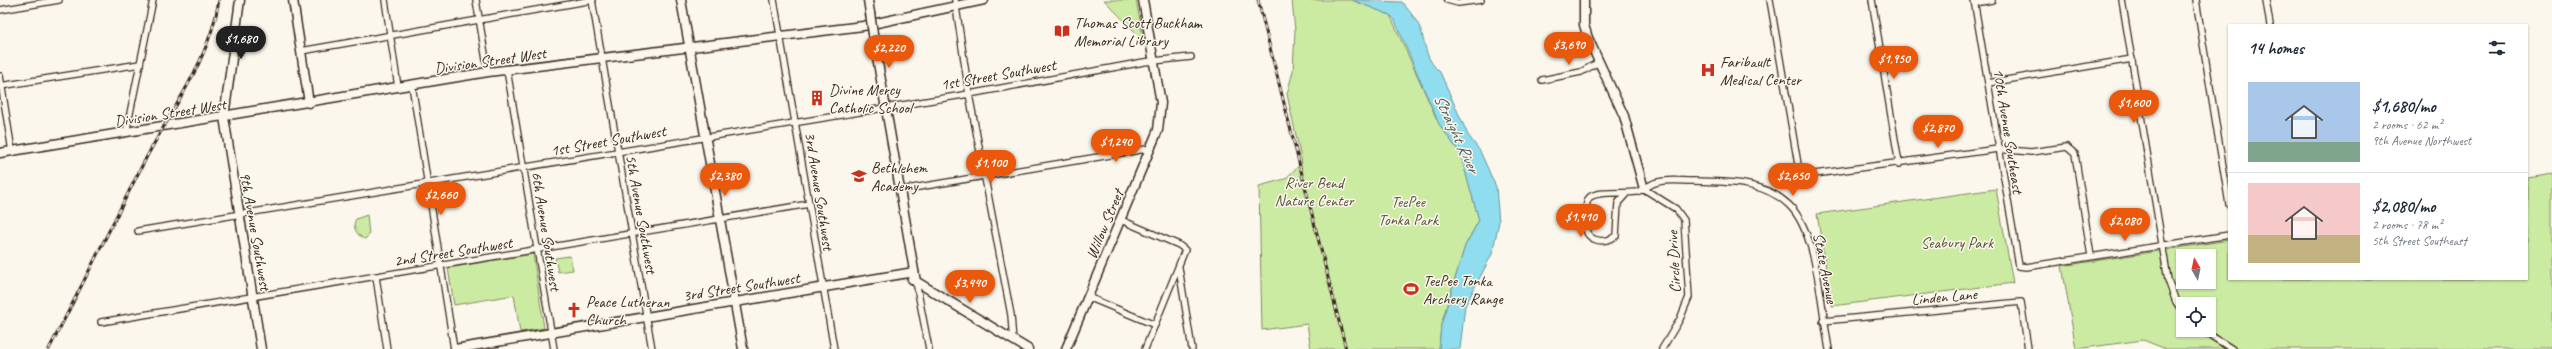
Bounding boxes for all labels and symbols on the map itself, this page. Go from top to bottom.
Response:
place label: Thomas Scott Buckham Memorial Library [1074,13,1204,51]
library icon: Thomas Scott Buckham Memorial Library [1053,22,1071,40]
pin: $1,680 [208,26,274,60]
pin: $3,690 [1536,32,1602,66]
pin: $2,220 [856,35,922,69]
street label: Division Street West [433,43,549,79]
pin: $1,950 [1861,46,1927,80]
place label: Faribault Medical Center [1720,52,1802,90]
street label: 1st Street Southwest [939,55,1059,95]
hospital icon: Faribault Medical Center [1699,61,1717,79]
street label: 10th Avenue Southeast [1988,67,2028,197]
place label: Divine Mercy Catholic School [829,80,915,118]
building icon: Divine Mercy Catholic School [808,89,826,107]
pin: $1,600 [2101,90,2167,124]
water label: Straight River [1429,91,1485,178]
street label: Division Street West [113,94,229,132]
pin: $2,870 [1905,115,1971,149]
street label: 1st Street Southwest [549,121,669,161]
pin: $1,240 [1083,129,1149,163]
street label: 3rd Avenue Southwest [800,130,839,254]
pin: $1,100 [958,150,1024,184]
street label: 5th Avenue Southwest [621,153,662,277]
place label: Bethlehem Academy [871,158,929,196]
pin: $2,380 [692,163,758,197]
pin: $2,650 [1760,163,1826,197]
school or university icon: Bethlehem Academy [850,167,868,185]
street label: 9th Avenue Southwest [235,170,276,294]
street label: 6th Avenue Southwest [527,170,566,294]
park label: River Bend Nature Center [1275,173,1355,211]
pin: $2,660 [408,182,474,216]
street label: Willow Street [1081,184,1129,262]
park label: TeePee Tonka Park [1378,192,1439,230]
pin: $1,410 [1548,204,1614,238]
pin: $2,080 [2092,208,2158,242]
street label: Circle Drive [1662,228,1686,294]
street label: State Avenue [1808,231,1842,307]
street label: 2nd Street Southwest [393,233,515,271]
park label: Seabury Park [1921,233,1994,253]
north arrow [2176,249,2216,289]
street label: 3rd Street Southwest [681,268,803,306]
pin: $3,440 [937,270,1003,304]
place label: TeePee Tonka Archery Range [1423,271,1505,309]
sports icon: TeePee Tonka Archery Range [1402,280,1420,298]
street label: Linden Lane [1911,284,1979,310]
place label: Peace Lutheran Church [586,292,670,330]
church icon: Peace Lutheran Church [565,301,583,319]

